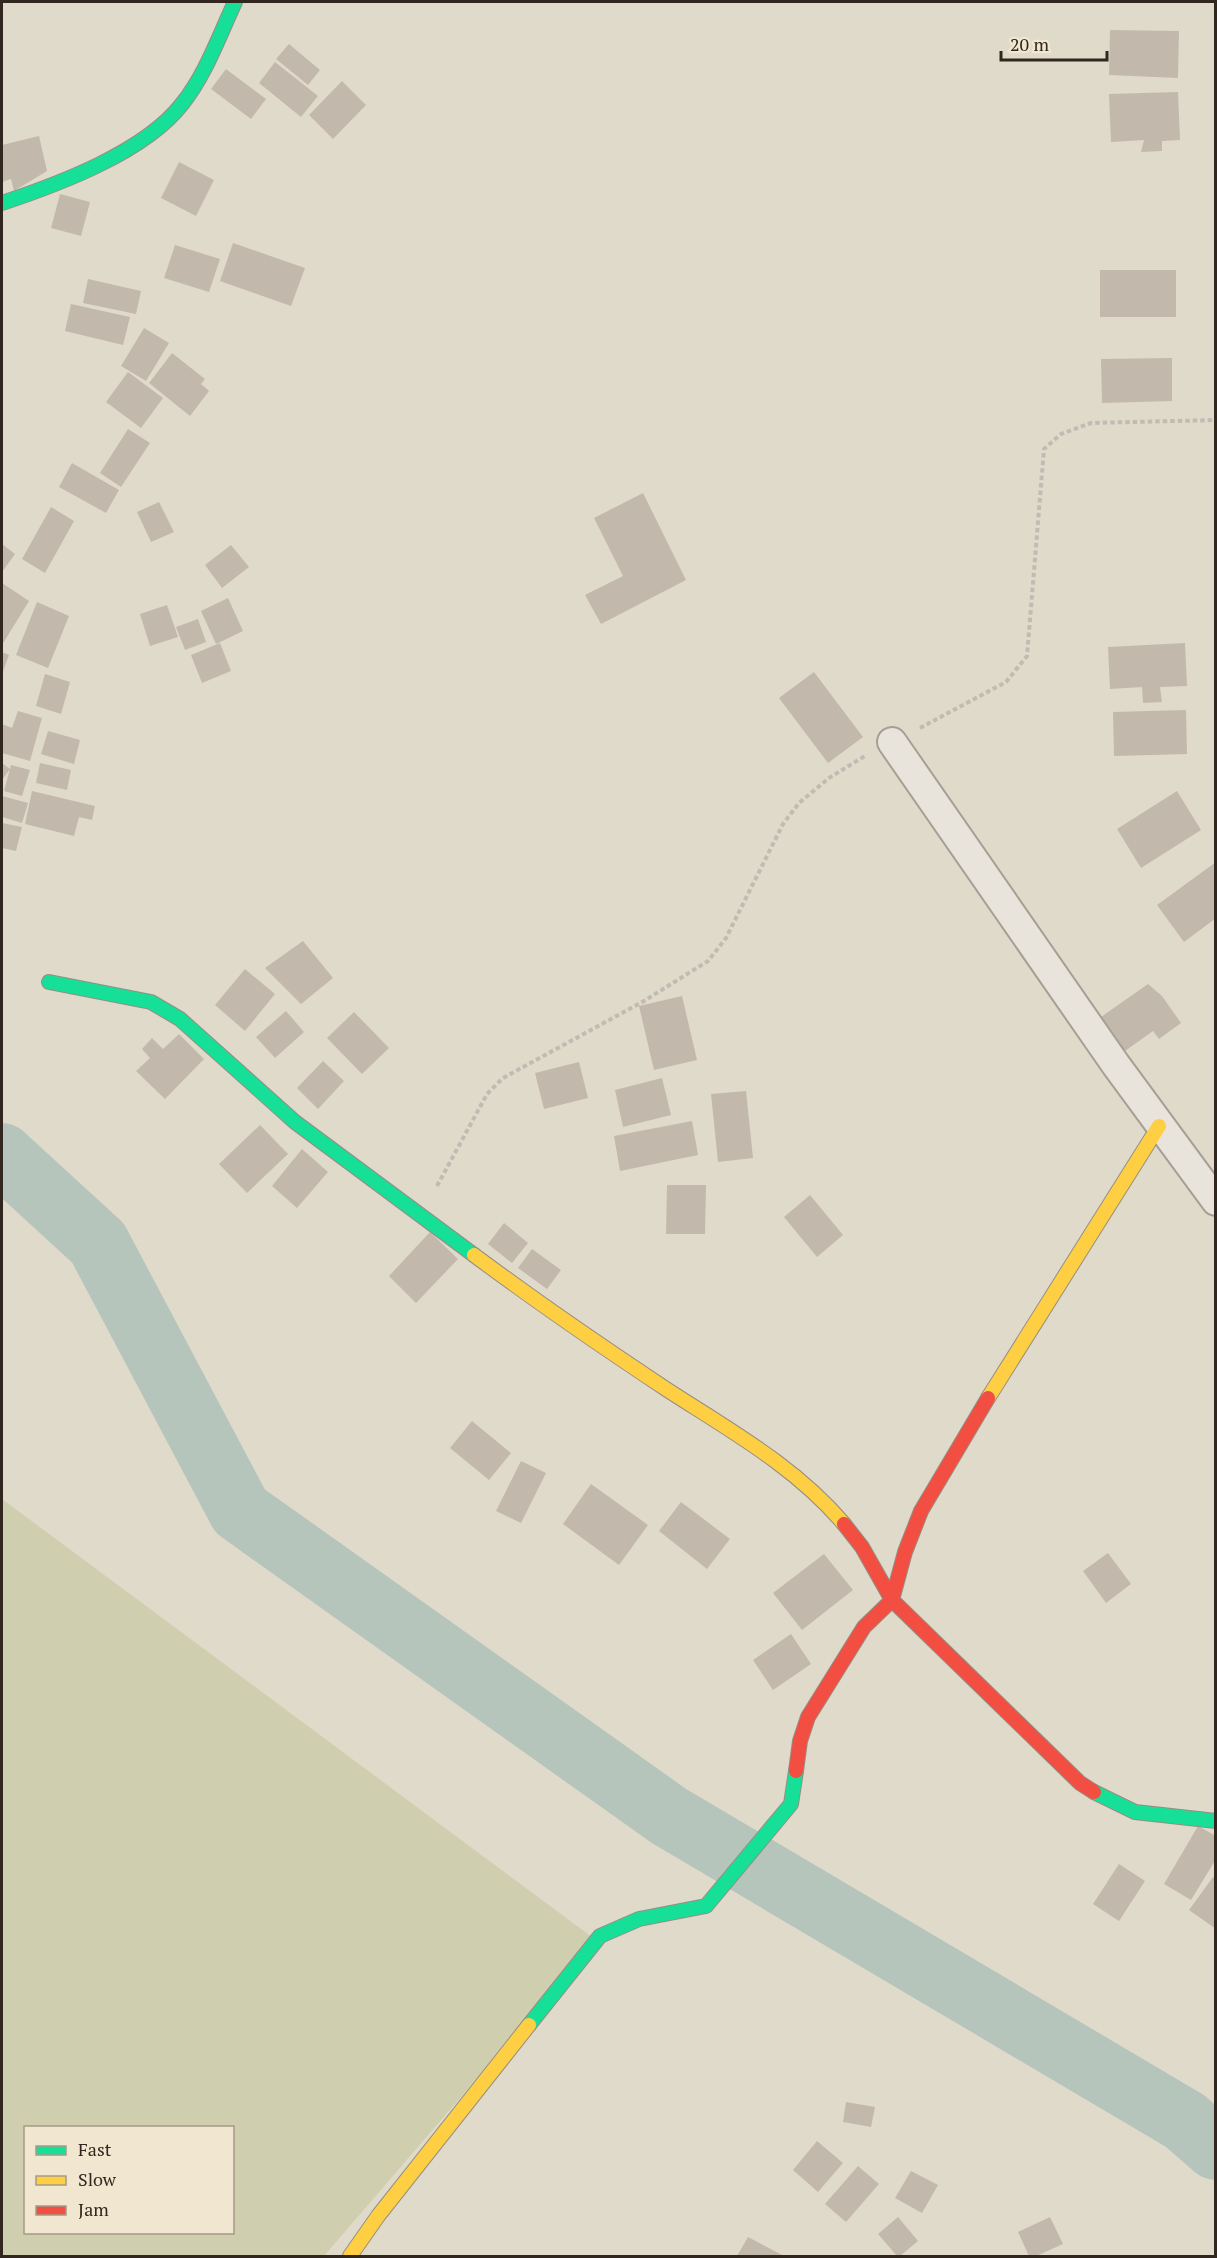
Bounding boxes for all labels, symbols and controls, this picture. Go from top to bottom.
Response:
scale bar [1001,24,1108,62]
text: 20 m [1010,32,1050,56]
legend [24,2126,234,2234]
text: Fast [78,2137,112,2161]
text: Slow [78,2167,117,2191]
text: Jam [78,2197,109,2221]

